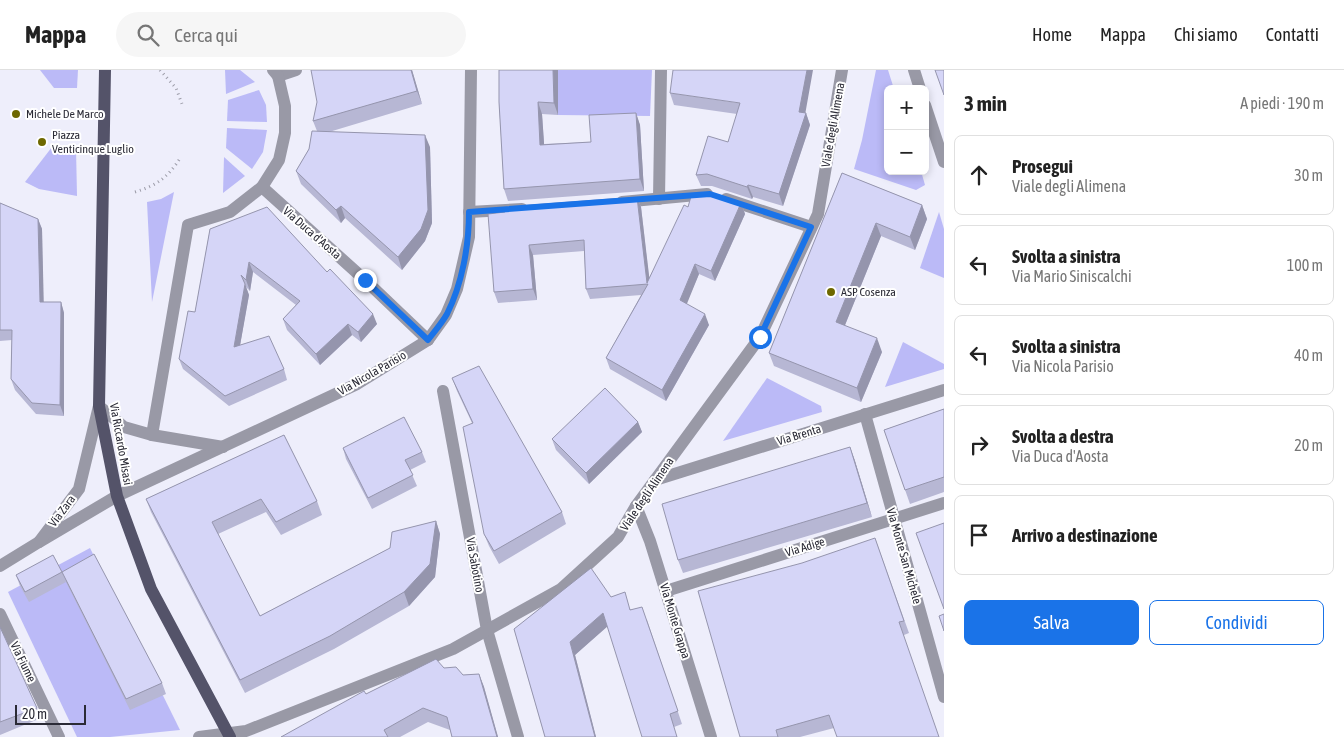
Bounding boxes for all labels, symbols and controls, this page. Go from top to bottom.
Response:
search box [116,12,466,57]
text: Mappa [25,21,86,48]
icon: search [134,21,162,49]
text: Cerca qui [174,24,238,46]
text: Home [1032,24,1072,45]
text: Mappa [1100,24,1146,45]
text: Chi siamo [1174,24,1238,45]
text: Contatti [1266,24,1319,45]
street label: Viale degli Alimena [819,82,847,168]
map controls [884,85,929,175]
button: + [884,85,929,130]
text: 3 min [964,91,1007,115]
text: A piedi · 190 m [1240,94,1324,112]
place label: Michele De Marco [26,107,104,121]
marker: Michele De Marco [10,108,22,120]
place label: Piazza Venticinque Luglio [52,128,134,156]
button: − [884,130,929,175]
marker: Piazza Venticinque Luglio [36,136,48,148]
text: Prosegui [1012,155,1073,177]
icon: ahead [965,161,993,189]
text: 30 m [1294,166,1323,184]
text: Viale degli Alimena [1012,177,1126,195]
street label: Via Duca d'Aosta [280,204,344,262]
text: Svolta a sinistra [1012,245,1121,267]
icon: left [965,251,993,279]
text: 100 m [1287,256,1323,274]
text: Via Mario Siniscalchi [1012,267,1132,285]
route end [354,269,377,292]
place label: ASP Cosenza [841,285,896,299]
marker: ASP Cosenza [825,286,837,298]
route start [749,326,772,349]
text: Svolta a sinistra [1012,335,1121,357]
icon: left [965,341,993,369]
text: 40 m [1294,346,1323,364]
street label: Via Nicola Parisio [335,348,409,398]
text: Via Nicola Parisio [1012,357,1114,375]
street label: Via Riccardo Misasi [107,402,135,486]
street label: Via Brenta [775,422,823,448]
text: Svolta a destra [1012,425,1114,447]
icon: right [965,431,993,459]
text: 20 m [1294,436,1323,454]
text: Via Duca d'Aosta [1012,447,1109,465]
street label: Viale degli Alimena [617,455,677,533]
street label: Via Zara [46,493,78,529]
street label: Via Monte San Michele [884,507,924,605]
icon: arrive [965,521,993,549]
text: Arrivo a destinazione [1012,524,1158,546]
street label: Via Adige [784,534,826,560]
street label: Via Sabotino [463,536,487,594]
street label: Via Monte Grappa [657,582,693,660]
button: Salva [964,600,1139,645]
button: Condividi [1149,600,1324,645]
street label: Via Fiume [7,639,39,685]
scale bar [15,702,86,725]
text: 20 m [22,706,47,722]

